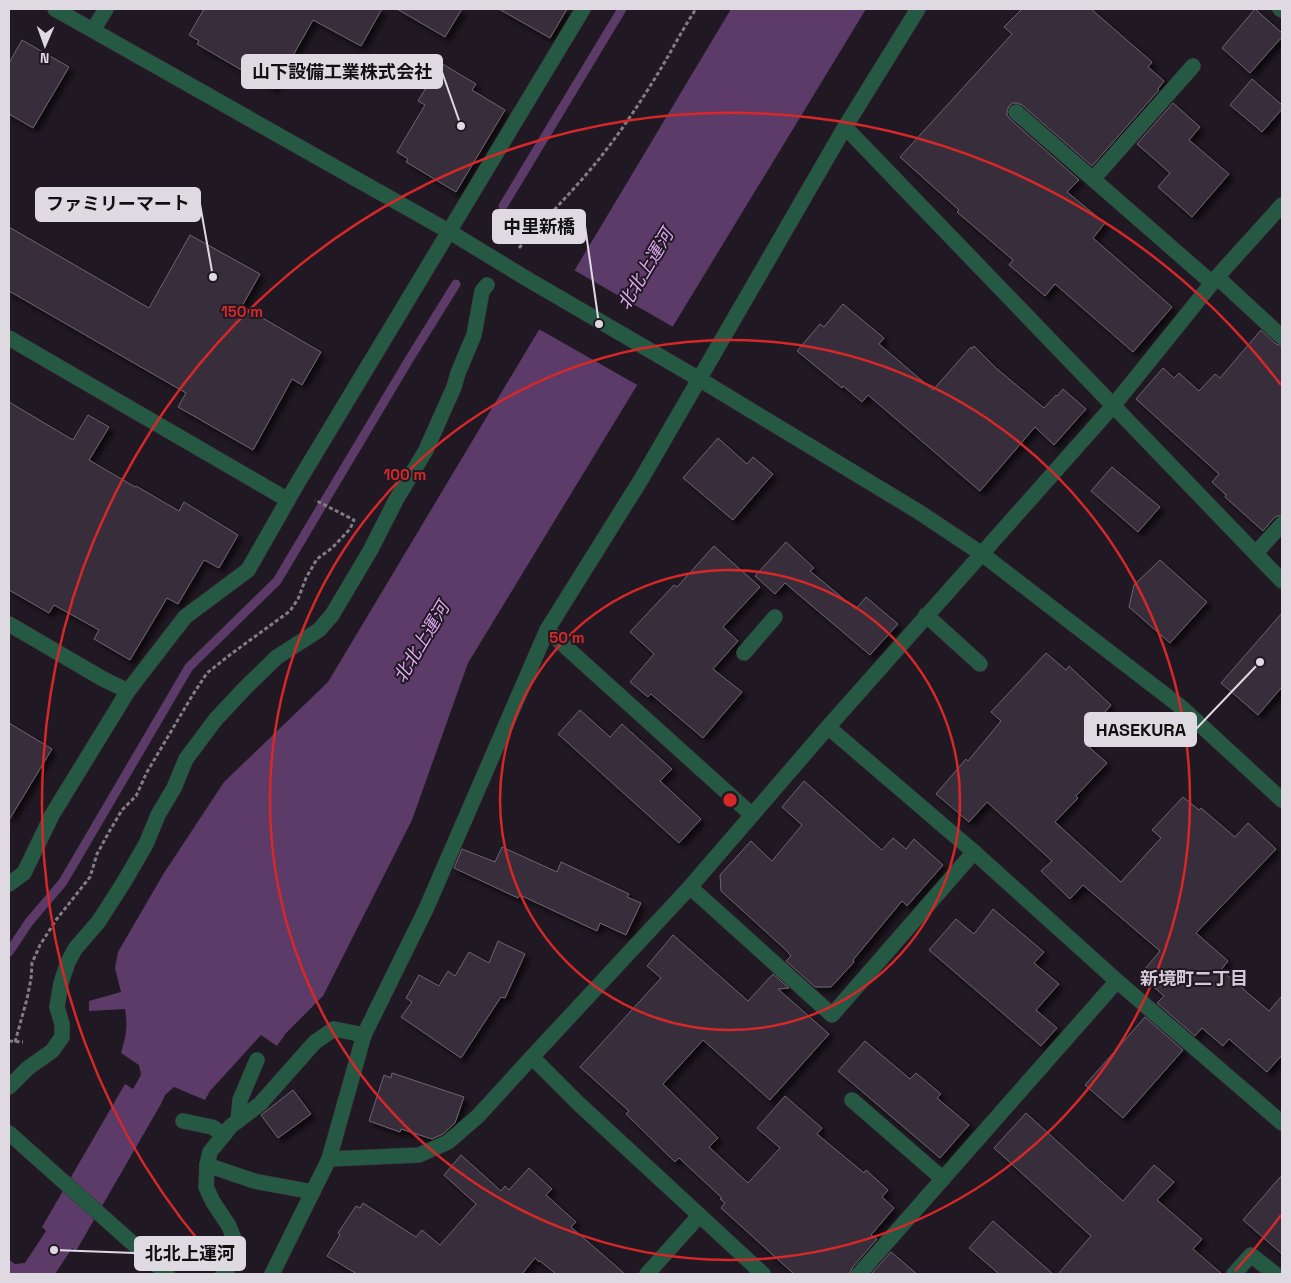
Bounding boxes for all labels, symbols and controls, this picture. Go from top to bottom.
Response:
north arrow [20,20,70,70]
text: N [40,49,50,67]
callout: 山下設備工業株式会社 [242,55,442,88]
text: 山下設備工業株式会社 [252,60,432,83]
callout: ファミリーマート [36,188,200,221]
text: ファミリーマート [46,192,190,215]
callout: 中里新橋 [493,210,585,243]
text: 中里新橋 [503,215,575,238]
water label: 北北上運河 [612,222,680,313]
text: 150 m [221,302,263,321]
text: 100 m [384,465,426,484]
water label: 北北上運河 [388,595,456,686]
text: 50 m [549,628,585,647]
callout: HASEKURA [1085,713,1196,746]
text: HASEKURA [1096,718,1187,741]
centre of rings [721,791,739,809]
district label: 新境町二丁目 [1140,967,1248,990]
callout: 北北上運河 [135,1237,245,1270]
text: 北北上運河 [145,1242,235,1265]

